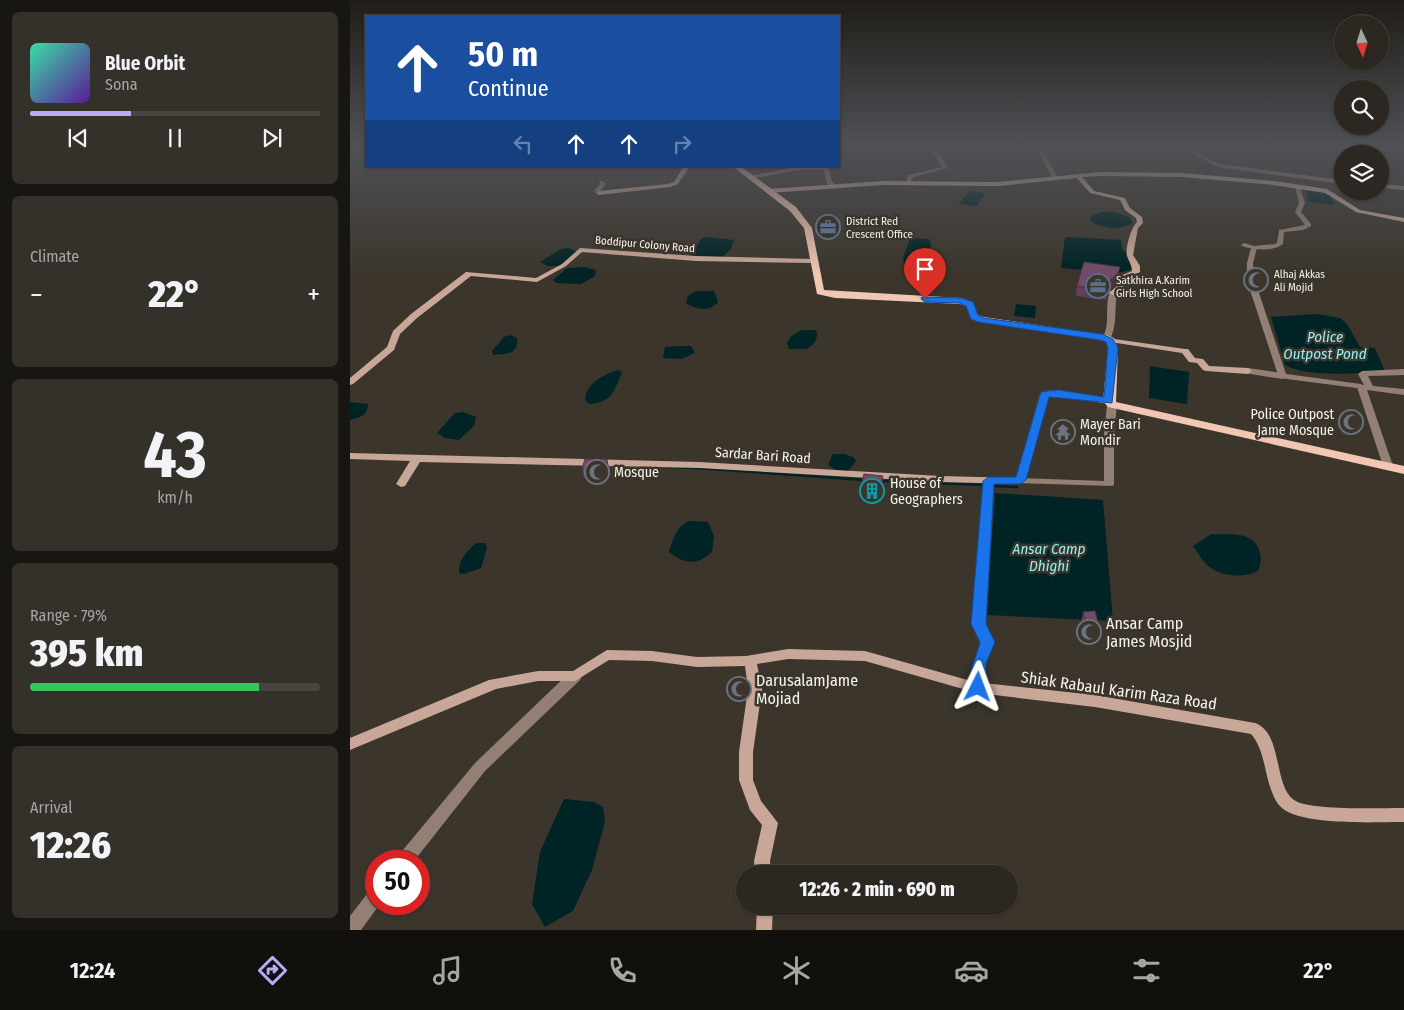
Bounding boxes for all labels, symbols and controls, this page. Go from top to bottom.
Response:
north arrow [1334,15,1389,70]
map controls [1334,15,1389,200]
text: 50 m [468,33,538,75]
icon: ahead [385,35,450,100]
text: Blue Orbit [105,52,185,75]
text: Sona [105,75,138,94]
text: Continue [468,75,549,102]
button: search [1334,80,1389,135]
icon: previous [64,124,92,152]
icon: pause [161,124,189,152]
icon: next [258,124,286,152]
icon: left [509,130,537,158]
icon: ahead [562,130,590,158]
icon: ahead [615,130,643,158]
icon: right [668,130,696,158]
button: layers [1334,145,1389,200]
office icon: District Red Crescent Office [815,214,841,240]
place label: District Red Crescent Office [846,215,913,241]
street label: Boddipur Colony Road [594,234,695,255]
text: Climate [30,247,79,266]
pin [904,248,946,299]
icon: arrive [911,255,939,283]
mosque icon: Alhaj Akkas Ali Mojid [1243,267,1269,293]
place label: Alhaj Akkas Ali Mojid [1274,268,1325,294]
text: 22° [148,271,202,317]
office icon: Satkhira A.Karim Girls High School [1085,273,1111,299]
place label: Satkhira A.Karim Girls High School [1116,274,1193,300]
text: − [30,278,43,311]
text: + [307,278,320,311]
water label: Police Outpost Pond [1283,328,1367,363]
place label: Police Outpost Jame Mosque [1251,406,1334,439]
mosque icon: Police Outpost Jame Mosque [1338,409,1364,435]
text: 43 [143,416,207,494]
place label: Mayer Bari Mondir [1080,416,1141,449]
temple icon: Mayer Bari Mondir [1050,419,1076,445]
street label: Sardar Bari Road [714,444,811,467]
mosque icon: Mosque [584,459,610,485]
place label: Mosque [614,464,659,481]
place label: House of Geographers [890,475,963,508]
building icon: House of Geographers [859,478,885,504]
text: km/h [157,488,193,507]
water label: Ansar Camp Dhighi [1012,540,1086,575]
text: Range · 79% [30,606,107,625]
place label: Ansar Camp James Mosjid [1106,614,1192,651]
mosque icon: Ansar Camp James Mosjid [1076,619,1102,645]
text: 395 km [30,630,143,676]
position arrow [951,660,1003,712]
street label: Shiak Rabaul Karim Raza Road [1020,667,1218,714]
place label: DarusalamJame Mojiad [756,671,858,708]
mosque icon: DarusalamJame Mojiad [726,676,752,702]
text: Arrival [30,798,72,817]
text: 12:26 [30,822,111,868]
speed limit sign: 50 [365,850,430,915]
text: 12:26 · 2 min · 690 m [799,878,955,901]
icon: directions [255,953,290,988]
icon: music [430,953,465,988]
icon: phone [605,953,640,988]
icon: climate [779,953,814,988]
icon: car [954,953,989,988]
icon: filters [1129,953,1164,988]
text: 12:24 [70,957,115,984]
text: 22° [1303,957,1334,984]

